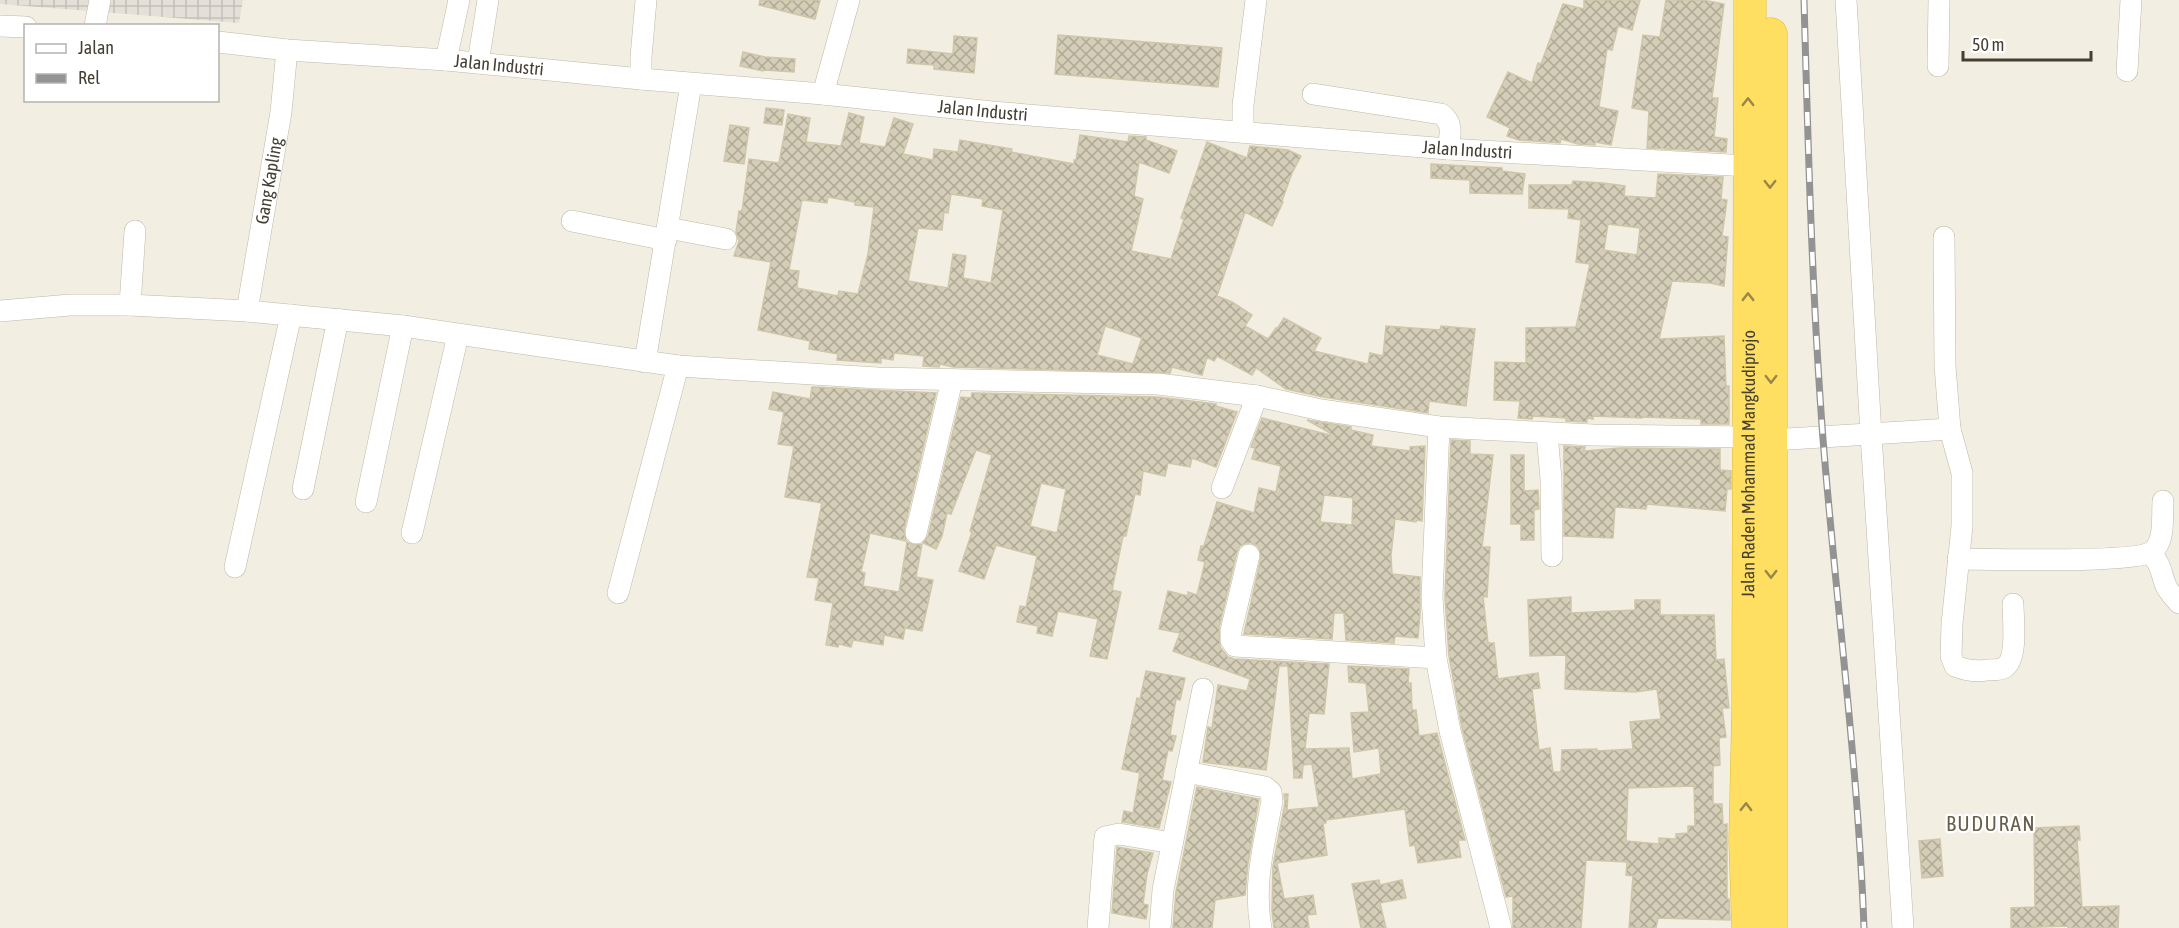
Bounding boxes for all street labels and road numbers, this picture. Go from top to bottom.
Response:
street label: Jalan Industri [453,50,545,79]
street label: Jalan Industri [937,95,1029,125]
street label: Gang Kapling [251,136,287,226]
street label: Jalan Industri [1421,136,1513,163]
street label: Jalan Raden Mohammad Mangkudiprojo [1737,330,1759,598]

